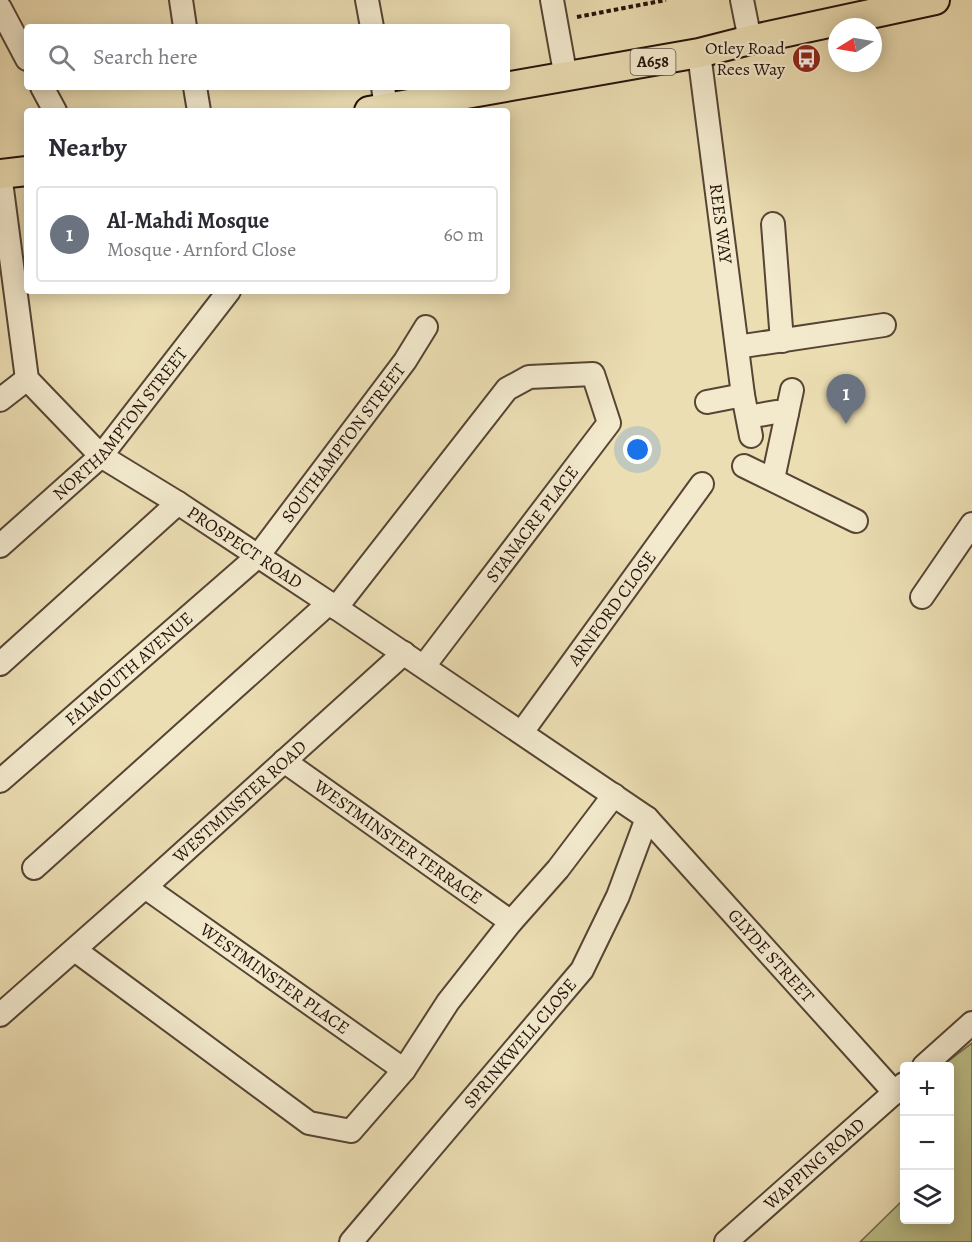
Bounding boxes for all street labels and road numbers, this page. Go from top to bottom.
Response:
road number: A658 [630,49,676,75]
street label: REES WAY [704,182,738,267]
street label: NORTHAMPTON STREET [47,342,193,506]
street label: SOUTHAMPTON STREET [276,358,411,527]
street label: STANACRE PLACE [480,461,584,587]
street label: PROSPECT ROAD [182,500,307,594]
street label: ARNFORD CLOSE [562,546,662,671]
street label: FALMOUTH AVENUE [60,606,198,731]
street label: WESTMINSTER ROAD [167,735,312,869]
street label: WESTMINSTER TERRACE [309,774,487,910]
street label: GLYDE STREET [722,904,820,1008]
street label: WESTMINSTER PLACE [194,917,354,1040]
street label: SPRINKWELL CLOSE [458,973,582,1113]
street label: WAPPING ROAD [758,1112,870,1216]

